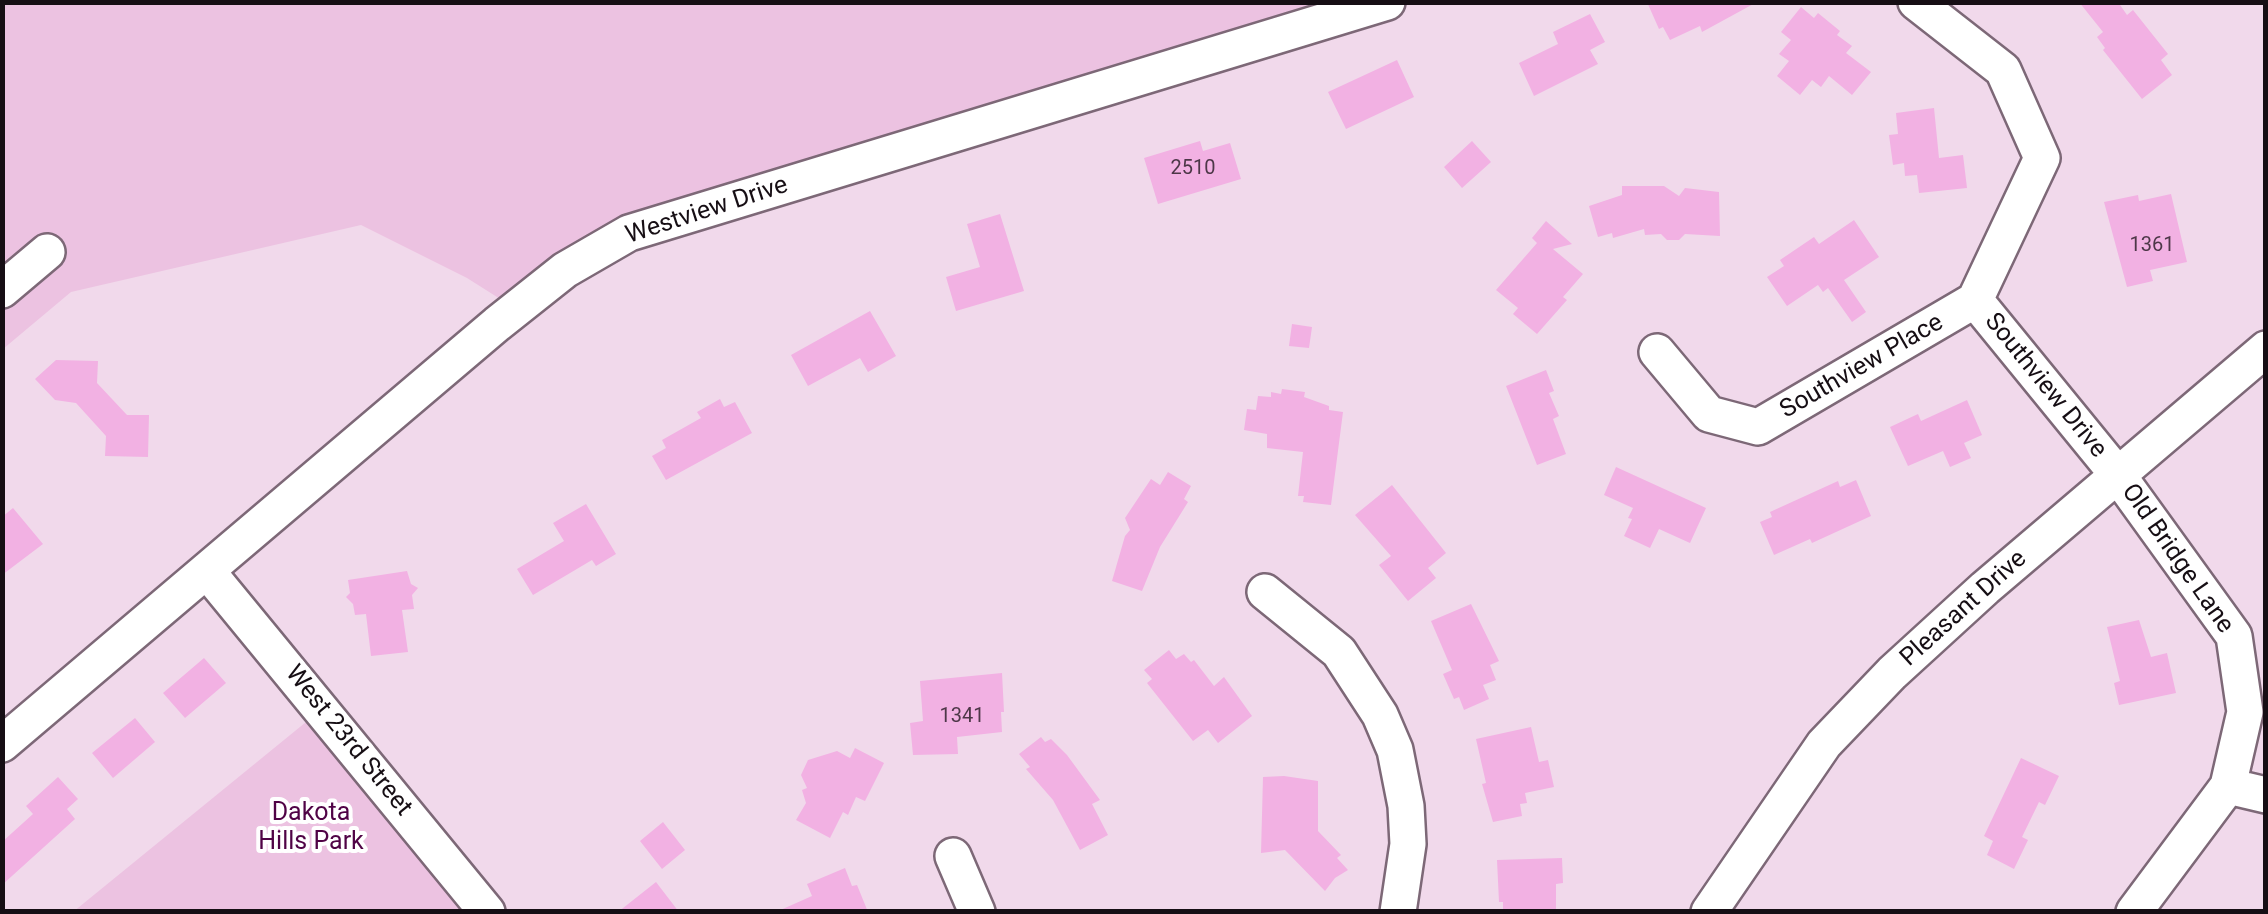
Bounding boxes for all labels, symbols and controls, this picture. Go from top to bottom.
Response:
house number: 2510 [1171,157,1215,181]
street label: Westview Drive [622,171,792,251]
house number: 1361 [2130,234,2174,258]
street label: Southview Place [1775,308,1949,426]
street label: Southview Drive [1978,308,2112,464]
street label: Old Bridge Lane [2114,479,2240,639]
street label: Pleasant Drive [1895,544,2033,674]
street label: West 23rd Street [278,660,418,822]
house number: 1341 [940,705,984,729]
park label: Dakota Hills Park [258,799,364,858]

